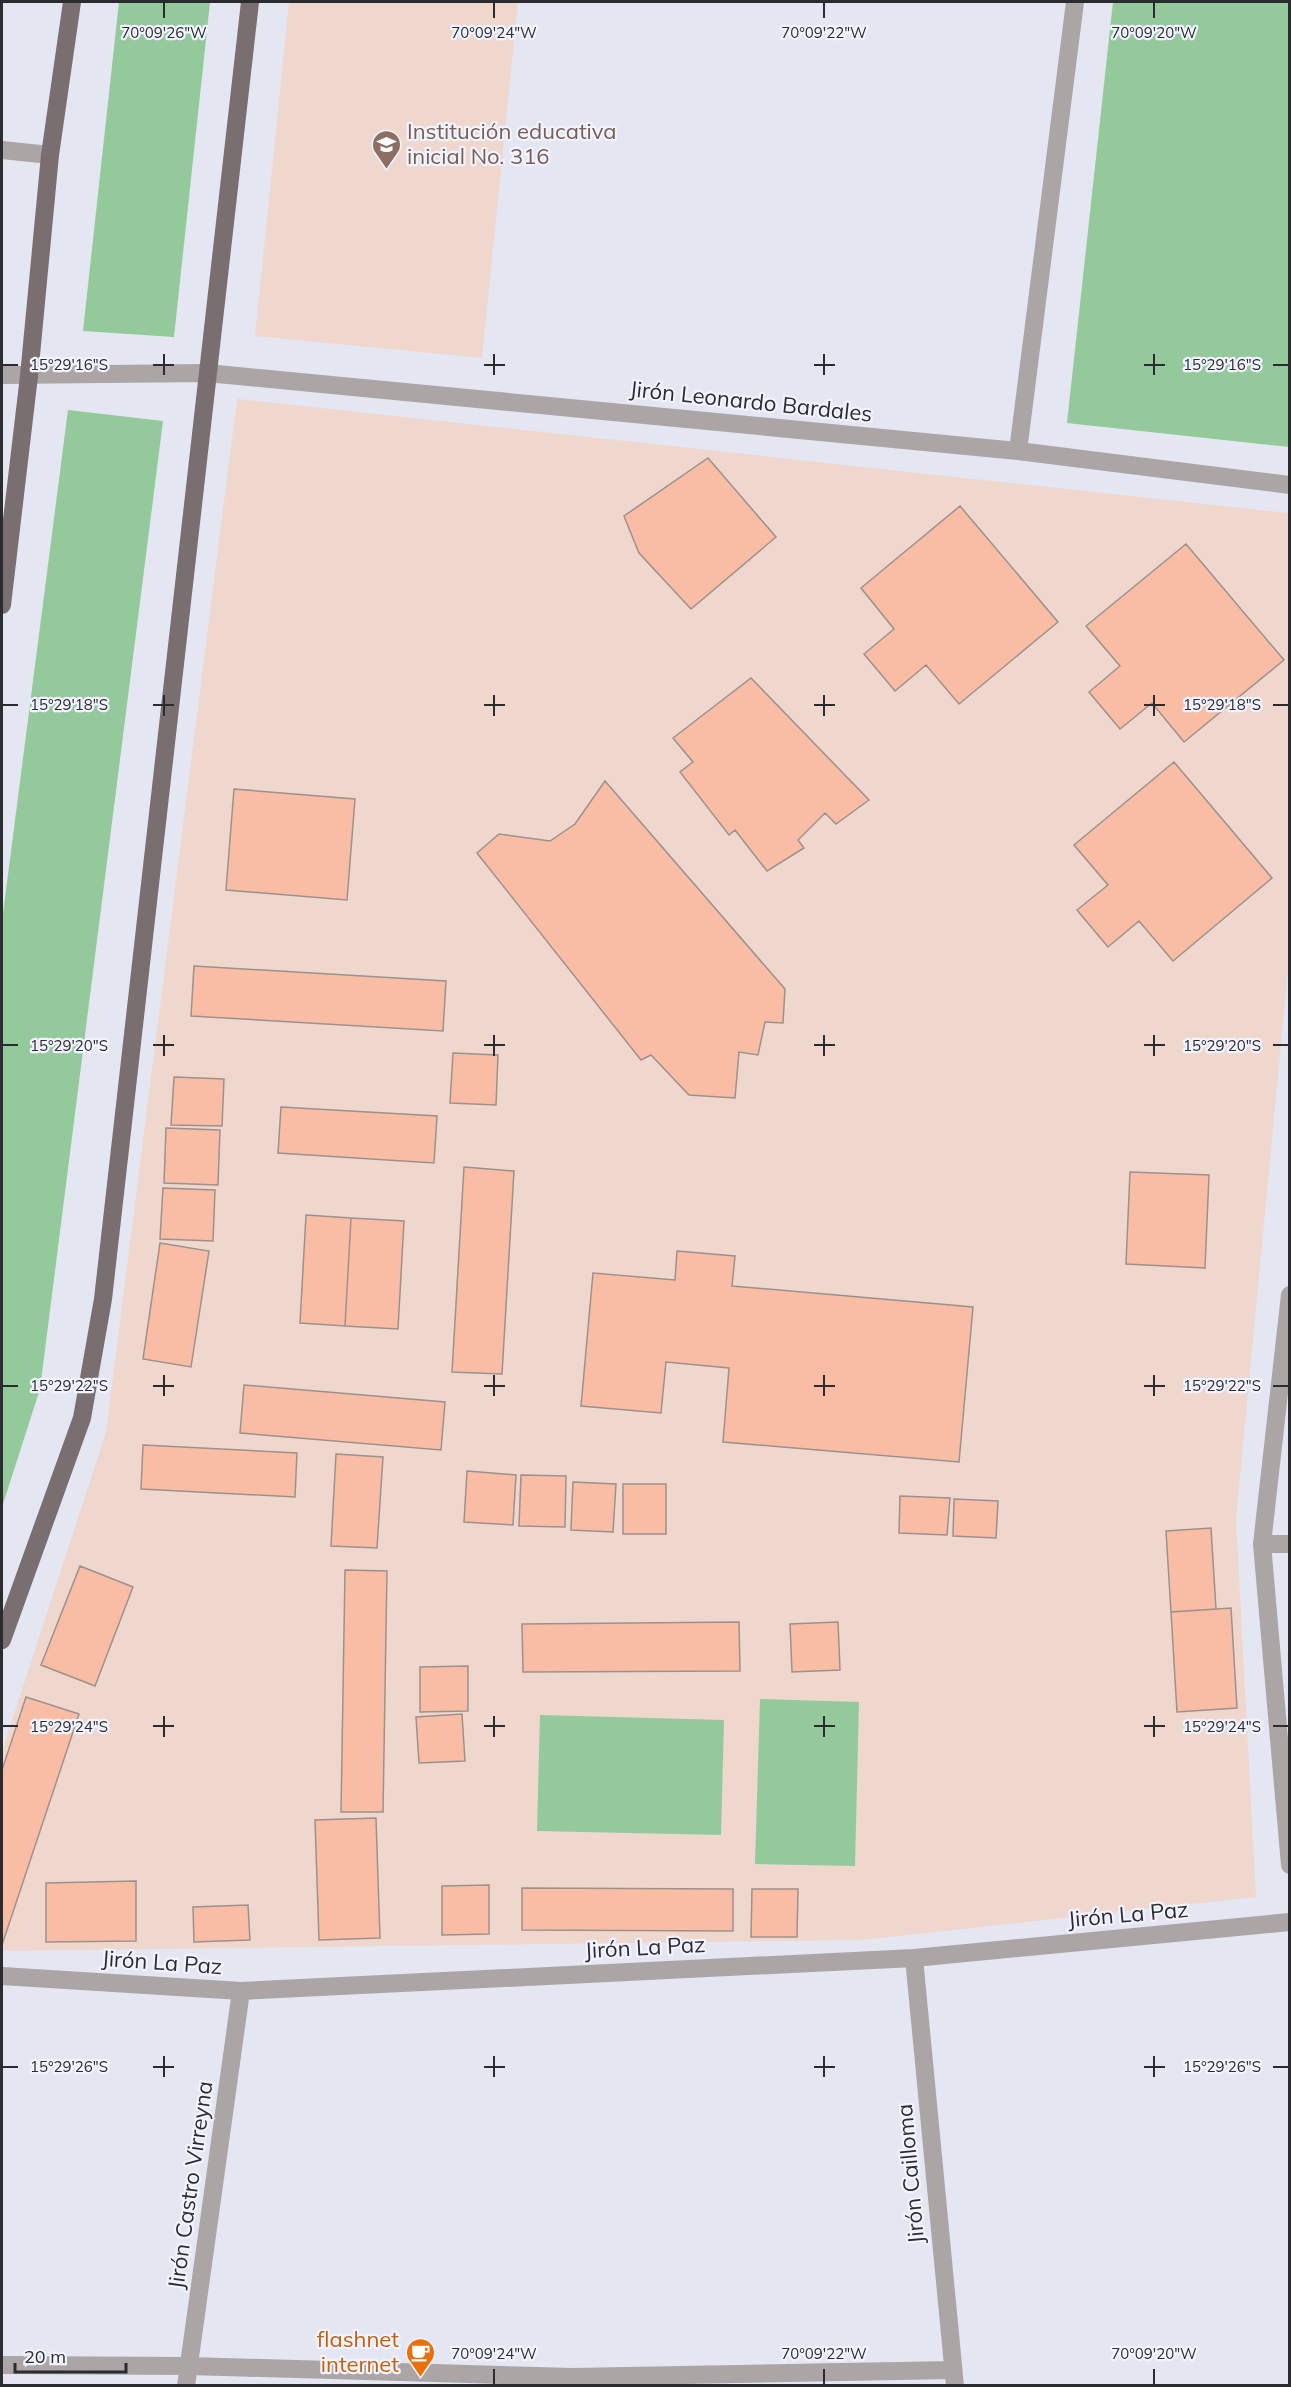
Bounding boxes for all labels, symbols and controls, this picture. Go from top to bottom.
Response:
text: 70°09'26"W [121,23,207,42]
text: 70°09'24"W [451,23,537,42]
text: 70°09'22"W [781,23,867,42]
text: 70°09'20"W [1111,23,1197,42]
place label: Institución educativa inicial No. 316 [407,117,617,170]
school or university icon: Institución educativa inicial No. 316 [370,128,402,170]
text: 15°29'16"S [30,355,108,374]
text: 15°29'16"S [1183,355,1261,374]
street label: Jirón Leonardo Bardales [628,374,874,428]
text: 15°29'18"S [30,695,108,714]
text: 15°29'18"S [1183,695,1261,714]
text: 15°29'20"S [30,1036,108,1055]
text: 15°29'20"S [1183,1036,1261,1055]
text: 15°29'22"S [30,1376,108,1395]
text: 15°29'22"S [1183,1376,1261,1395]
text: 15°29'24"S [30,1717,108,1736]
text: 15°29'24"S [1183,1717,1261,1736]
street label: Jirón La Paz [1067,1895,1189,1933]
street label: Jirón La Paz [584,1930,706,1964]
street label: Jirón La Paz [101,1944,223,1980]
text: 15°29'26"S [30,2057,108,2076]
text: 15°29'26"S [1183,2057,1261,2076]
street label: Jirón Castro Virreyna [162,2079,218,2291]
street label: Jirón Cailloma [890,2103,930,2245]
place label: flashnet internet [317,2325,399,2378]
scale bar [15,2336,126,2374]
cafe icon: flashnet internet [404,2336,436,2378]
text: 70°09'24"W [451,2344,537,2363]
text: 70°09'22"W [781,2344,867,2363]
text: 70°09'20"W [1111,2344,1197,2363]
text: 20 m [24,2345,66,2368]

